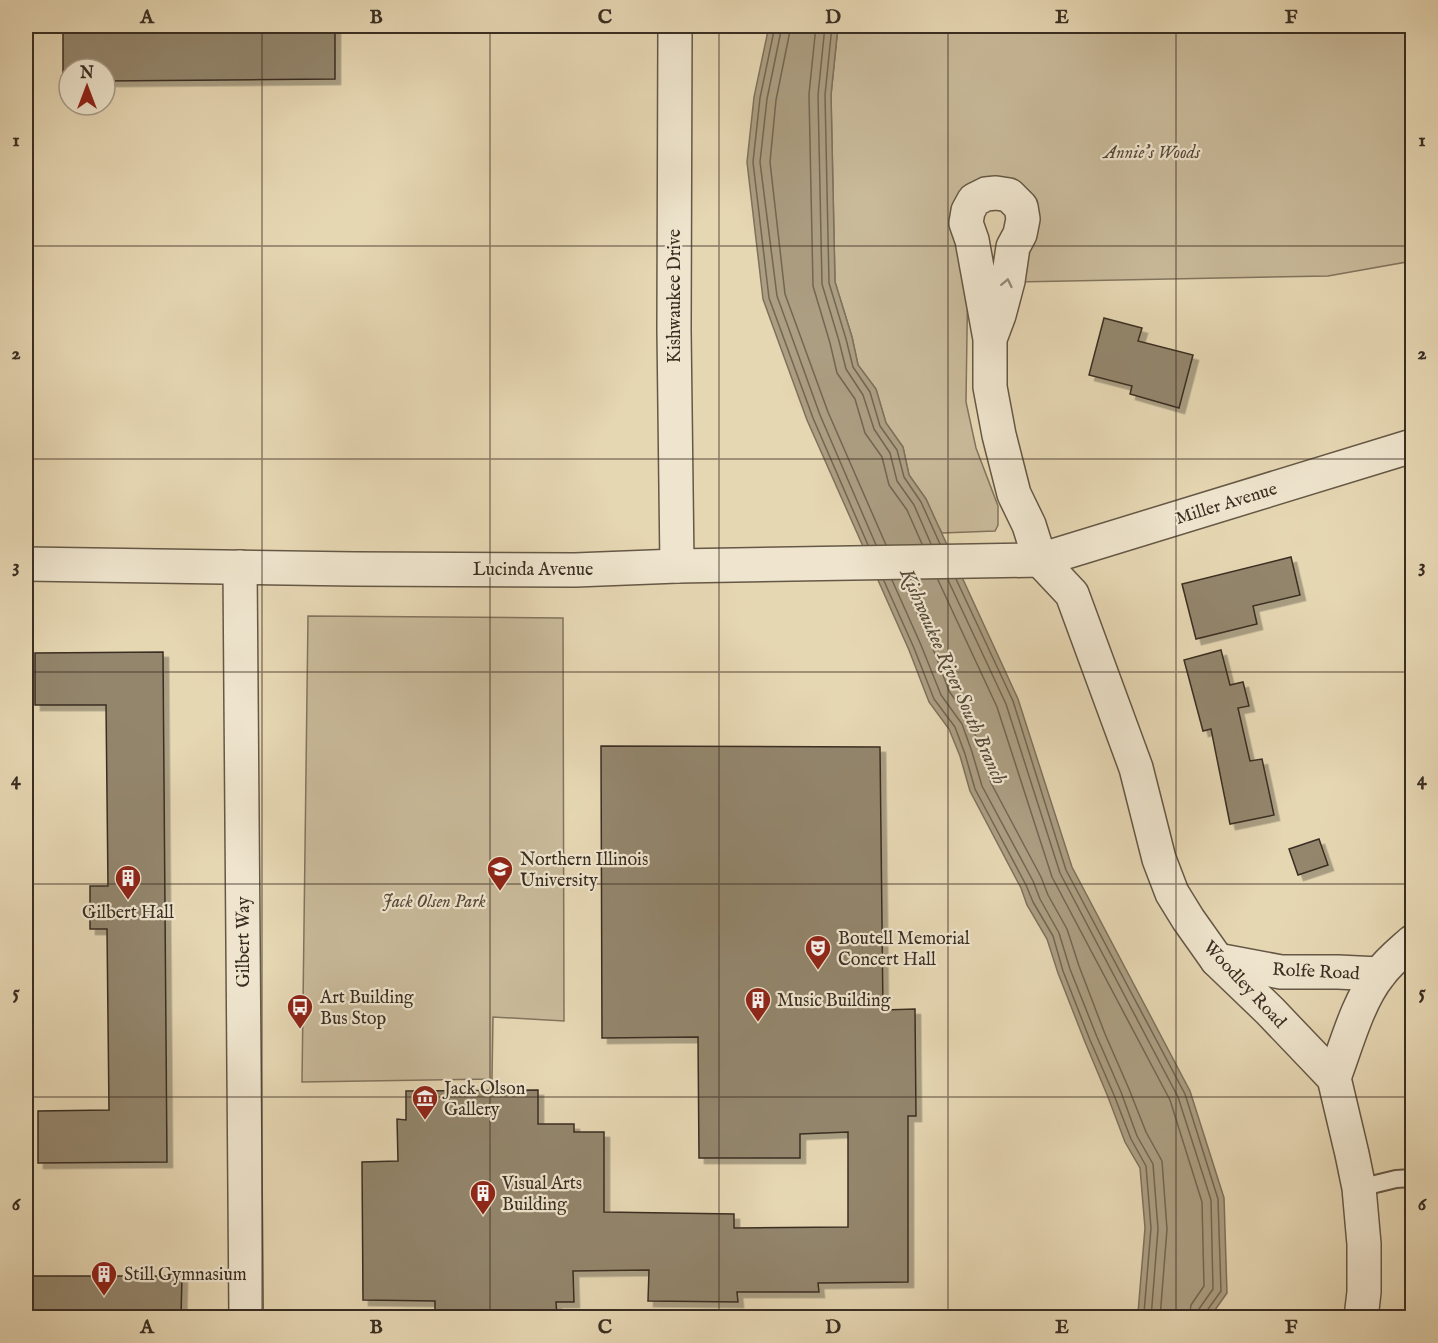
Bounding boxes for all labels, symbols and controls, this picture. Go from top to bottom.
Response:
text: A [139,5,155,30]
text: B [369,5,383,30]
text: C [598,5,612,30]
text: D [825,5,841,30]
text: E [1055,5,1069,30]
text: F [1285,5,1298,30]
north arrow [57,57,117,117]
text: N [79,64,94,84]
text: 1 [12,128,20,153]
text: 1 [1418,128,1426,153]
park label: Annie's Woods [1102,142,1201,165]
street label: Kishwaukee Drive [664,229,687,363]
one-way arrow [1000,278,1013,288]
text: 2 [11,341,21,366]
text: 2 [1417,341,1427,366]
street label: Miller Avenue [1173,478,1280,531]
text: 3 [12,554,20,579]
text: 3 [1418,554,1426,579]
street label: Lucinda Avenue [473,559,593,582]
water label: Kishwaukee River South Branch [893,564,1012,789]
text: 4 [11,767,22,792]
text: 4 [1417,767,1428,792]
place label: Northern Illinois University [520,849,648,893]
school or university icon: Northern Illinois University [485,854,515,892]
building icon: Gilbert Hall [113,863,143,901]
park label: Jack Olsen Park [382,891,486,914]
street label: Gilbert Way [233,896,256,988]
place label: Gilbert Hall [82,902,174,925]
place label: Boutell Memorial Concert Hall [838,928,970,972]
theatre icon: Boutell Memorial Concert Hall [803,933,833,971]
street label: Woodley Road [1197,936,1291,1034]
street label: Rolfe Road [1272,959,1361,986]
text: 5 [12,980,20,1005]
text: 5 [1418,980,1426,1005]
building icon: Music Building [743,985,773,1023]
place label: Art Building Bus Stop [319,987,414,1031]
place label: Music Building [777,990,891,1013]
bus stop icon: Art Building Bus Stop [285,992,315,1030]
place label: Jack Olson Gallery [442,1078,526,1122]
museum icon: Jack Olson Gallery [410,1083,440,1121]
place label: Visual Arts Building [501,1173,582,1217]
building icon: Visual Arts Building [468,1178,498,1216]
text: 6 [12,1192,22,1217]
text: 6 [1418,1192,1428,1217]
building icon: Still Gymnasium [89,1259,119,1297]
place label: Still Gymnasium [124,1264,247,1287]
text: A [139,1315,155,1340]
text: B [369,1315,383,1340]
text: C [598,1315,612,1340]
text: D [825,1315,841,1340]
text: E [1055,1315,1069,1340]
text: F [1285,1315,1298,1340]

